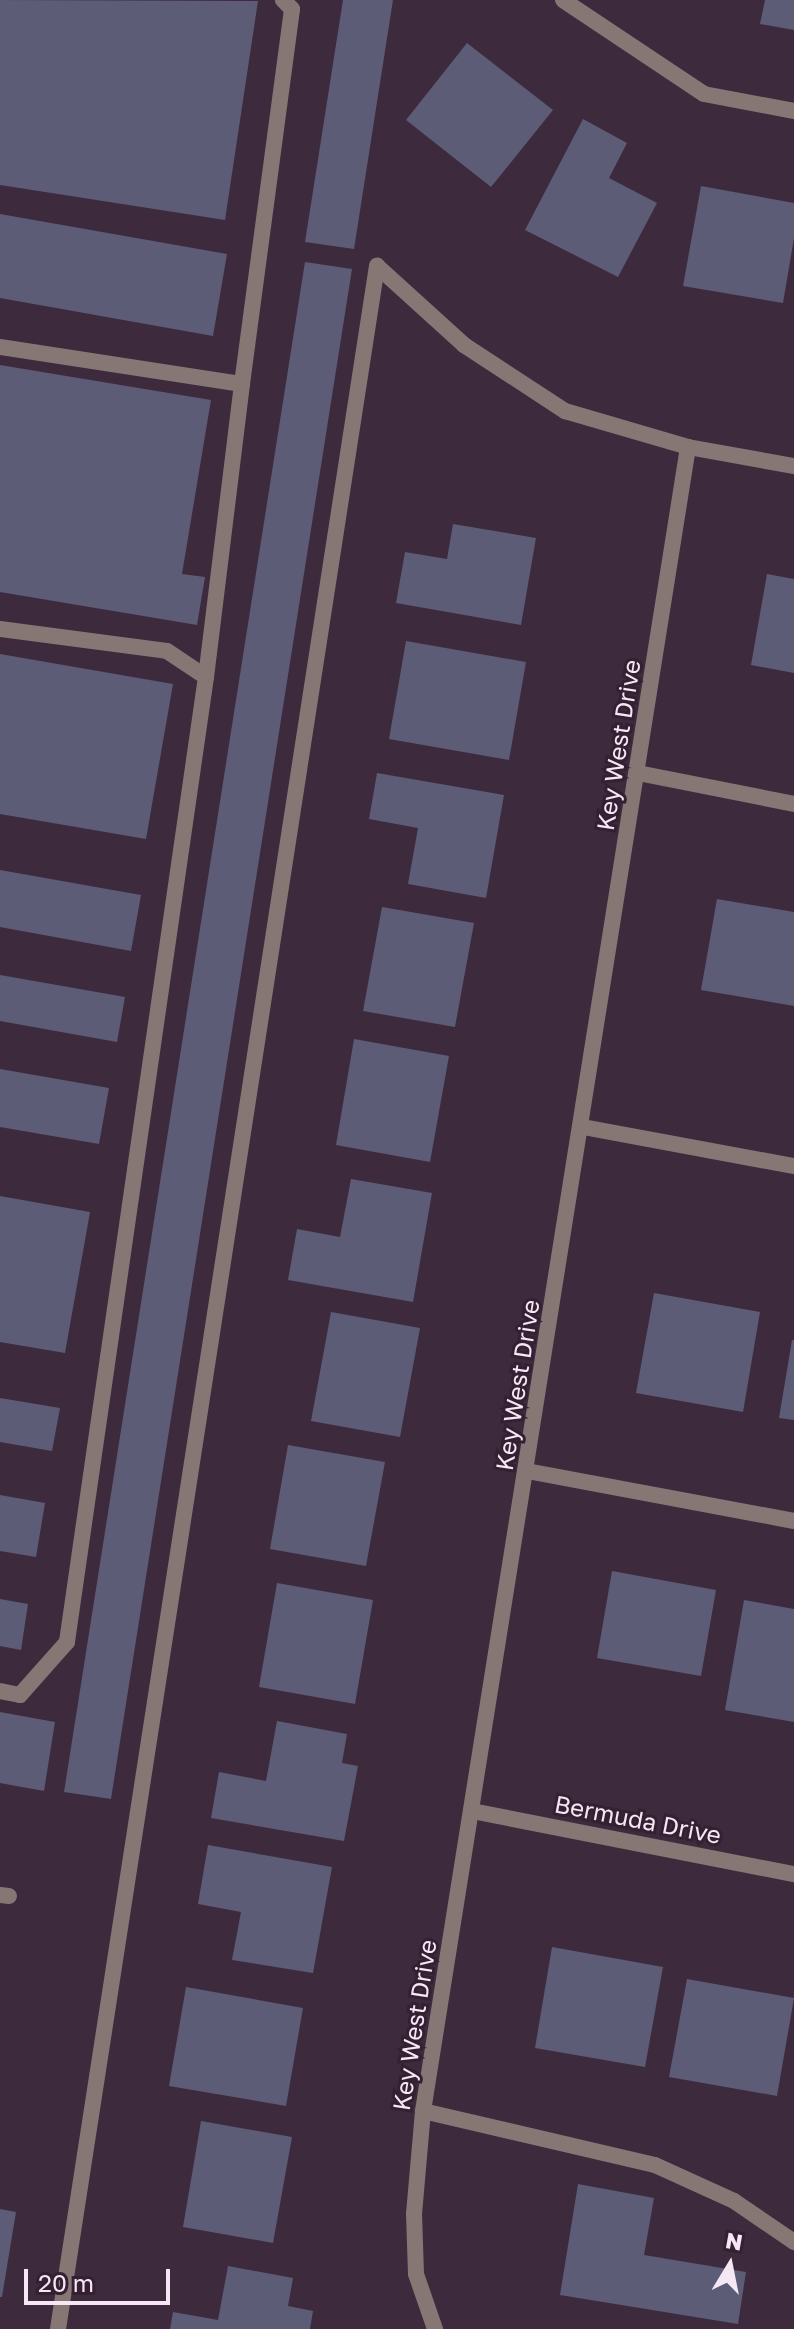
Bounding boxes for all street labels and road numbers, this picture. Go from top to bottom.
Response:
street label: Key West Drive [590,657,646,833]
street label: Key West Drive [489,1297,545,1473]
street label: Bermuda Drive [552,1789,724,1849]
street label: Key West Drive [386,1937,442,2113]

